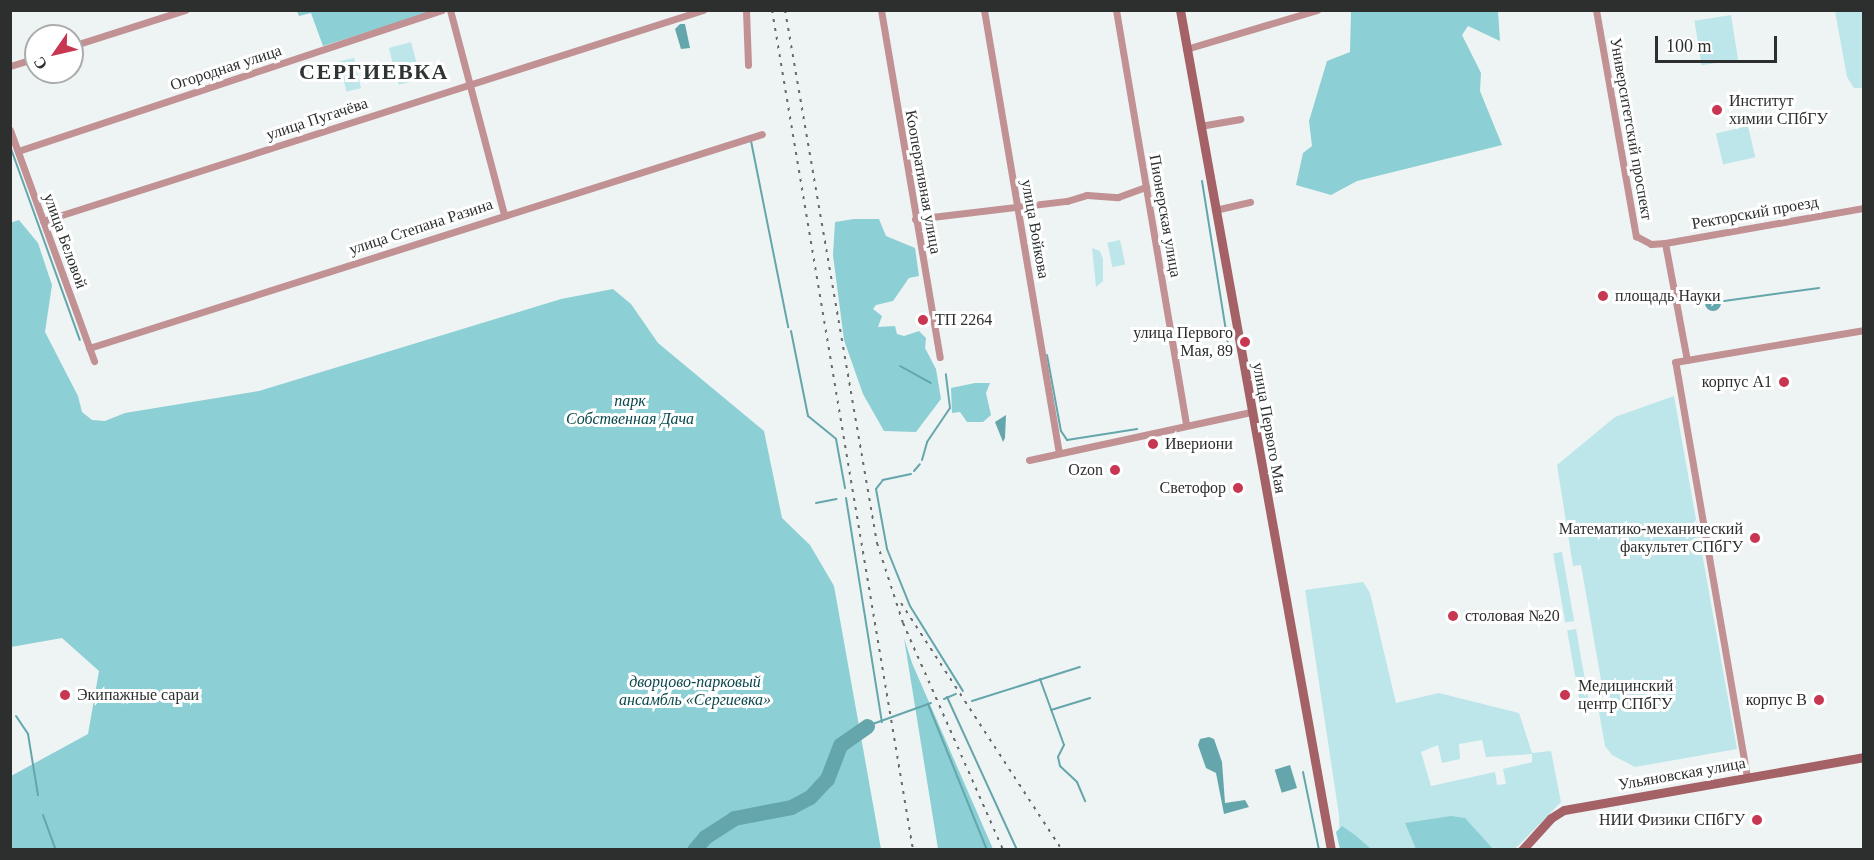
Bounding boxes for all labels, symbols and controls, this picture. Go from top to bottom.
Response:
north arrow [24,24,84,84]
scale bar [1658,24,1780,62]
street label: Университетский проспект [1605,36,1657,222]
text: 100 m [1666,36,1712,56]
street label: Огородная улица [168,41,284,95]
text: С [30,54,51,73]
district label: СЕРГИЕВКА [299,59,449,85]
place label: Институт химии СПбГУ [1729,91,1828,129]
street label: улица Пугачёва [264,94,370,144]
marker: Институт химии СПбГУ [1710,103,1724,117]
street label: Кооперативная улица [901,109,945,255]
street label: Пионерская улица [1145,153,1185,279]
street label: улица Войкова [1017,178,1053,280]
street label: улица Беловой [39,191,91,291]
street label: Ректорский проезд [1690,192,1820,234]
street label: улица Степана Разина [347,195,495,259]
place label: площадь Науки [1615,286,1721,306]
marker: площадь Науки [1596,289,1610,303]
place label: ТП 2264 [935,310,992,330]
marker: ТП 2264 [916,313,930,327]
place label: улица Первого Мая, 89 [1133,323,1233,361]
marker: улица Первого Мая, 89 [1238,335,1252,349]
street label: улица Первого Мая [1248,361,1290,495]
place label: корпус А1 [1702,372,1772,392]
marker: корпус А1 [1777,375,1791,389]
park label: парк Собственная Дача [566,391,694,429]
place label: Ивериони [1165,434,1233,454]
marker: Ивериони [1146,437,1160,451]
place label: Ozon [1068,460,1103,480]
marker: Ozon [1108,463,1122,477]
place label: Светофор [1160,478,1226,498]
marker: Светофор [1231,481,1245,495]
place label: Математико-механический факультет СПбГУ [1559,519,1743,557]
marker: Математико-механический факультет СПбГУ [1748,531,1762,545]
place label: столовая №20 [1465,606,1560,626]
marker: столовая №20 [1446,609,1460,623]
park label: дворцово-парковый ансамбль «Сергиевка» [619,672,771,710]
place label: Медицинский центр СПбГУ [1578,676,1673,714]
place label: Экипажные сараи [77,685,199,705]
marker: Медицинский центр СПбГУ [1556,686,1574,704]
marker: Экипажные сараи [58,688,72,702]
place label: корпус В [1746,690,1807,710]
marker: корпус В [1812,693,1826,707]
street label: Ульяновская улица [1617,753,1747,795]
place label: НИИ Физики СПбГУ [1599,810,1745,830]
marker: НИИ Физики СПбГУ [1750,813,1764,827]

